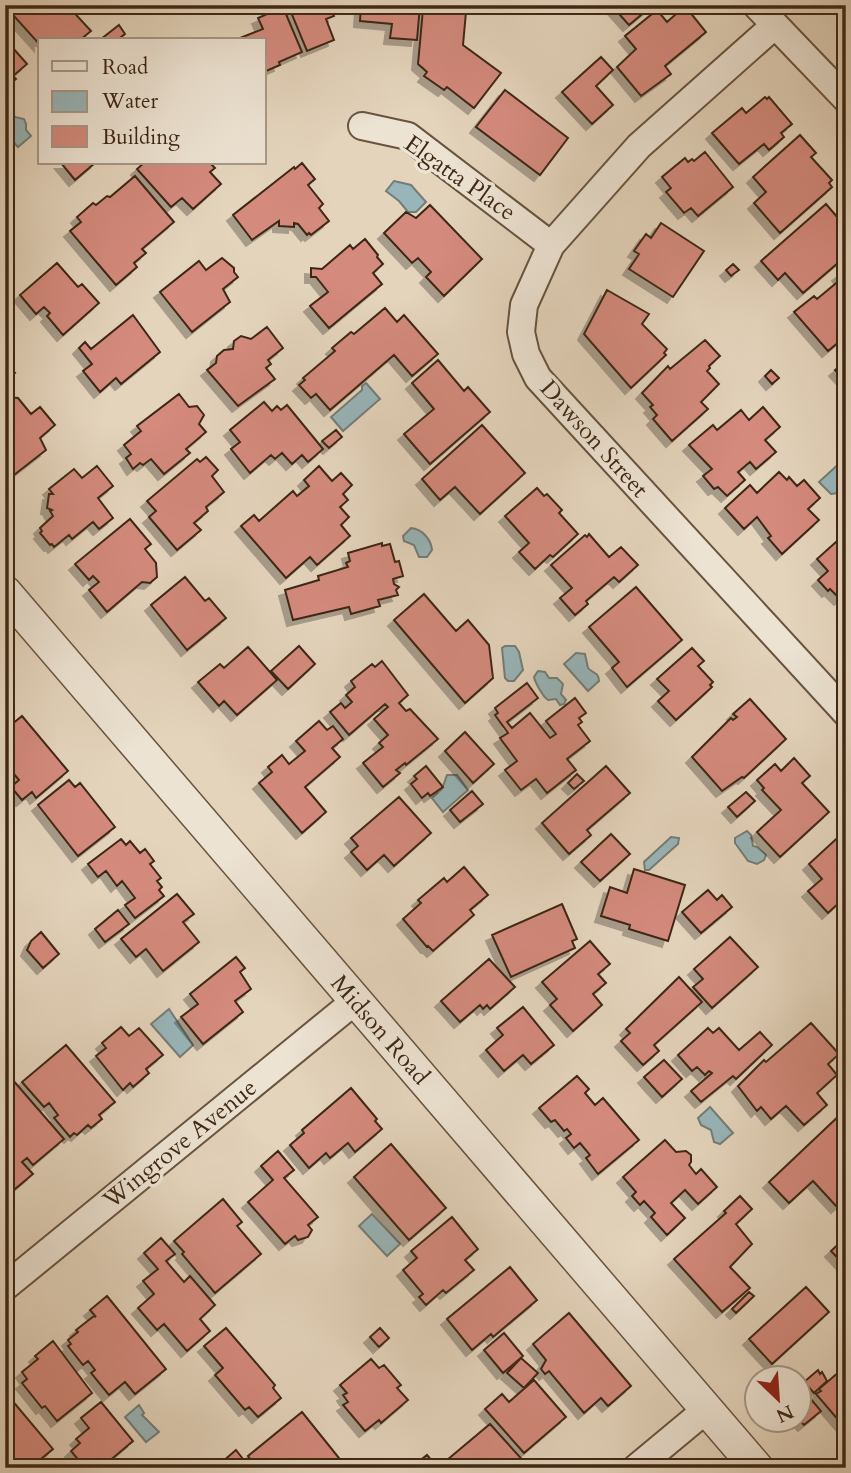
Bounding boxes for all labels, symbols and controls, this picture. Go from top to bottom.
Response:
legend [38,38,266,164]
text: Road [102,53,148,82]
text: Water [101,87,158,116]
text: Building [102,123,180,152]
street label: Elgatta Place [398,127,522,229]
street label: Dawson Street [532,373,656,505]
street label: Midson Road [323,968,437,1092]
street label: Wingrove Avenue [95,1072,264,1217]
north arrow [742,1364,812,1434]
text: N [771,1398,798,1429]

